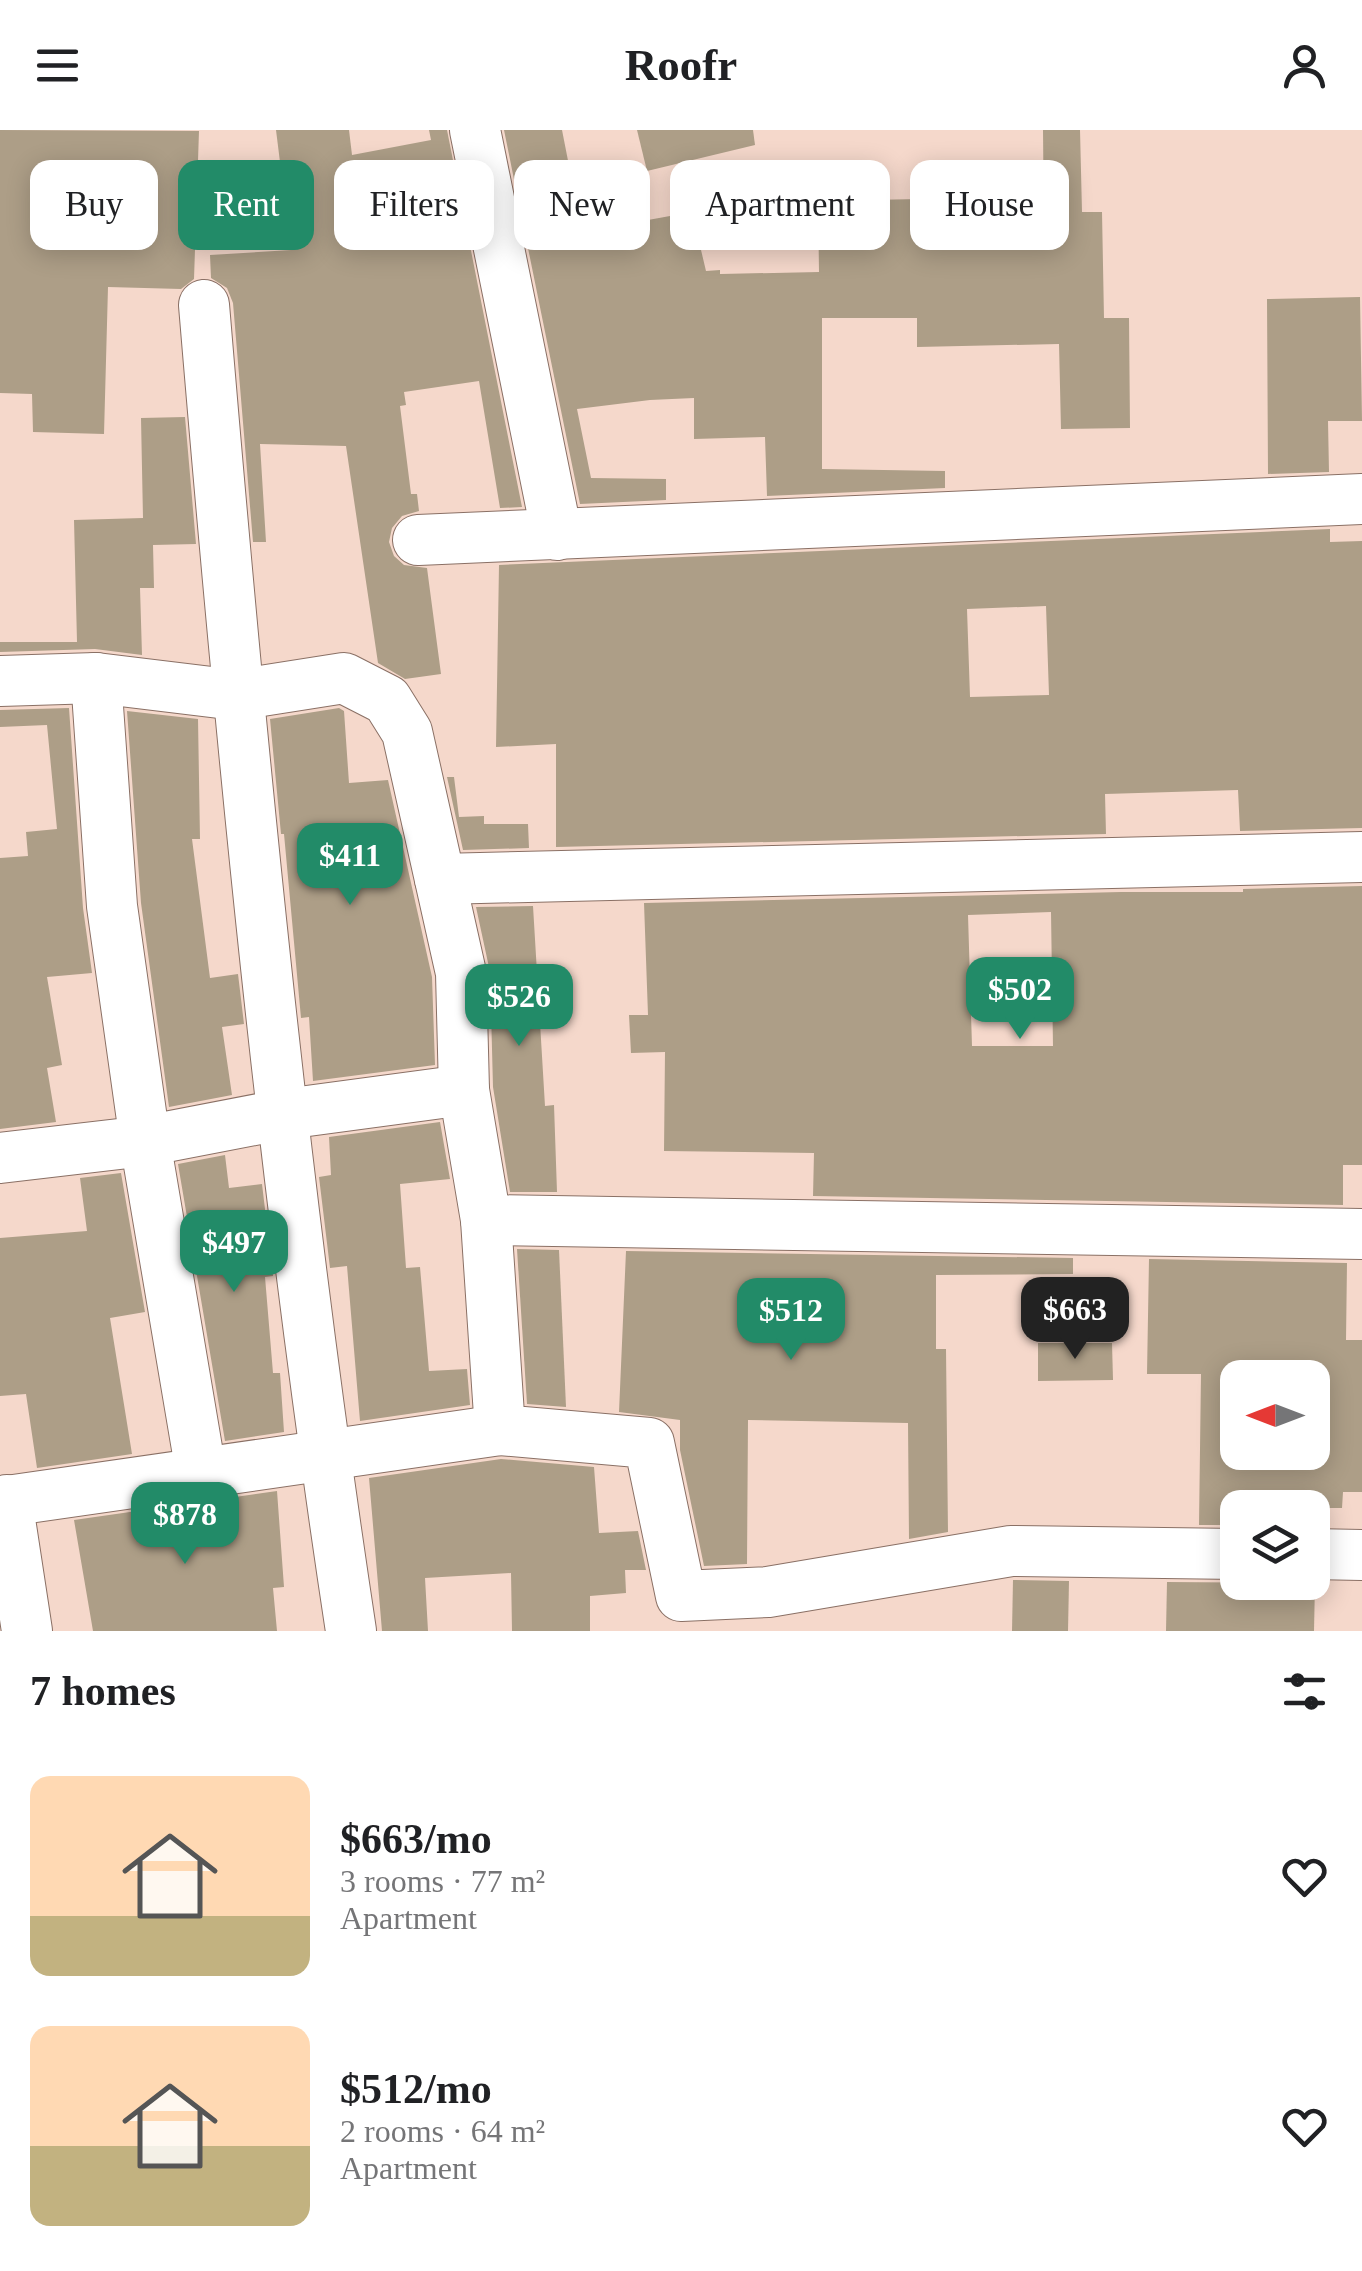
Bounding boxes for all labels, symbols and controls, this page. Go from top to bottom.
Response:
icon: menu [30,38,85,93]
icon: person [1277,38,1332,93]
text: Roofr [625,40,737,90]
chip: Buy [30,160,158,250]
chip: Rent [178,160,314,250]
chip: Filters [334,160,494,250]
chip: New [514,160,650,250]
chip: Apartment [670,160,890,250]
chip: House [910,160,1069,250]
pin: $411 [291,823,409,908]
text: $411 [319,837,381,873]
pin: $502 [961,957,1079,1042]
pin: $526 [460,964,578,1049]
text: $502 [988,971,1052,1007]
text: $526 [487,978,551,1014]
pin: $497 [175,1210,293,1295]
text: $497 [202,1224,266,1260]
pin: $663 [1016,1277,1134,1362]
pin: $512 [732,1278,850,1363]
text: $663 [1043,1291,1107,1327]
text: $512 [759,1292,823,1328]
north arrow [1220,1360,1330,1470]
map controls [1220,1360,1330,1600]
pin: $878 [126,1482,244,1567]
button: layers [1220,1490,1330,1600]
text: $878 [153,1496,217,1532]
icon: filters [1277,1664,1332,1719]
text: 7 homes [30,1668,176,1714]
icon: home [110,1816,230,1936]
text: $663/mo [340,1816,492,1862]
icon: heart [1277,1849,1332,1904]
text: 3 rooms · 77 m² [340,1863,545,1899]
text: Apartment [340,1900,477,1936]
icon: home [110,2066,230,2186]
text: $512/mo [340,2066,492,2112]
icon: heart [1277,2099,1332,2154]
text: 2 rooms · 64 m² [340,2113,545,2149]
text: Apartment [340,2150,477,2186]

